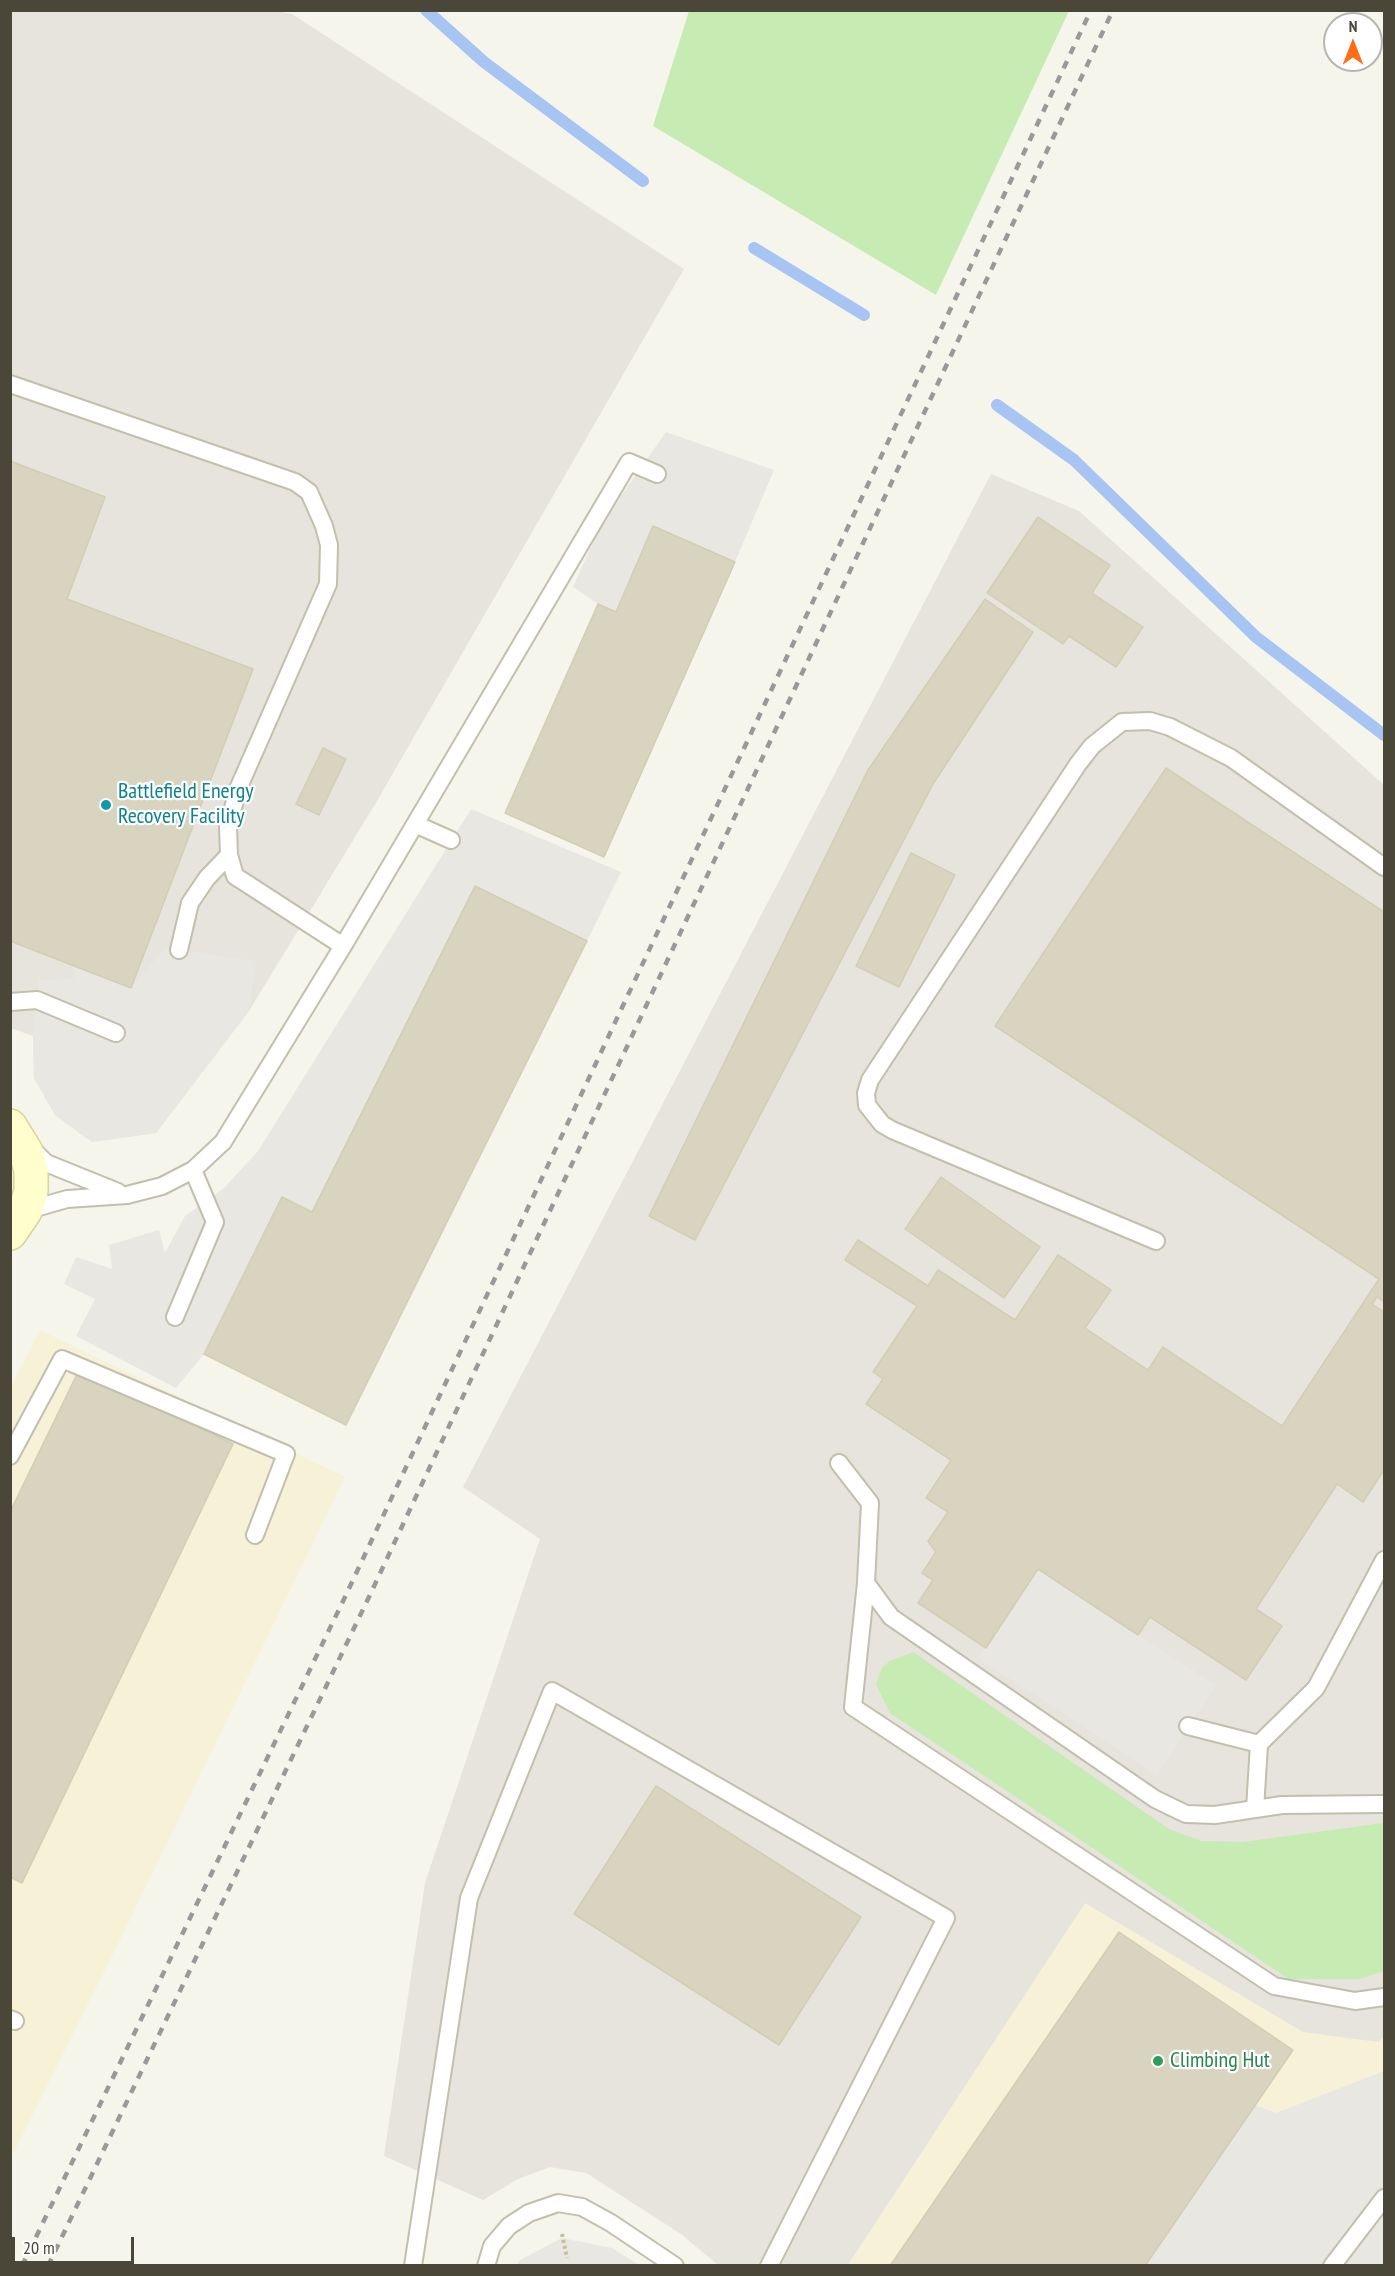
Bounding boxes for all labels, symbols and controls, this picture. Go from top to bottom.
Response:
north arrow [1323,12,1383,72]
text: N [1349,16,1357,36]
place label: Battlefield Energy Recovery Facility [118,779,253,830]
marker: Battlefield Energy Recovery Facility [99,798,113,812]
place label: Climbing Hut [1170,2048,1270,2074]
marker: Climbing Hut [1151,2054,1165,2068]
scale bar [15,2225,136,2263]
text: 20 m [23,2236,55,2259]

